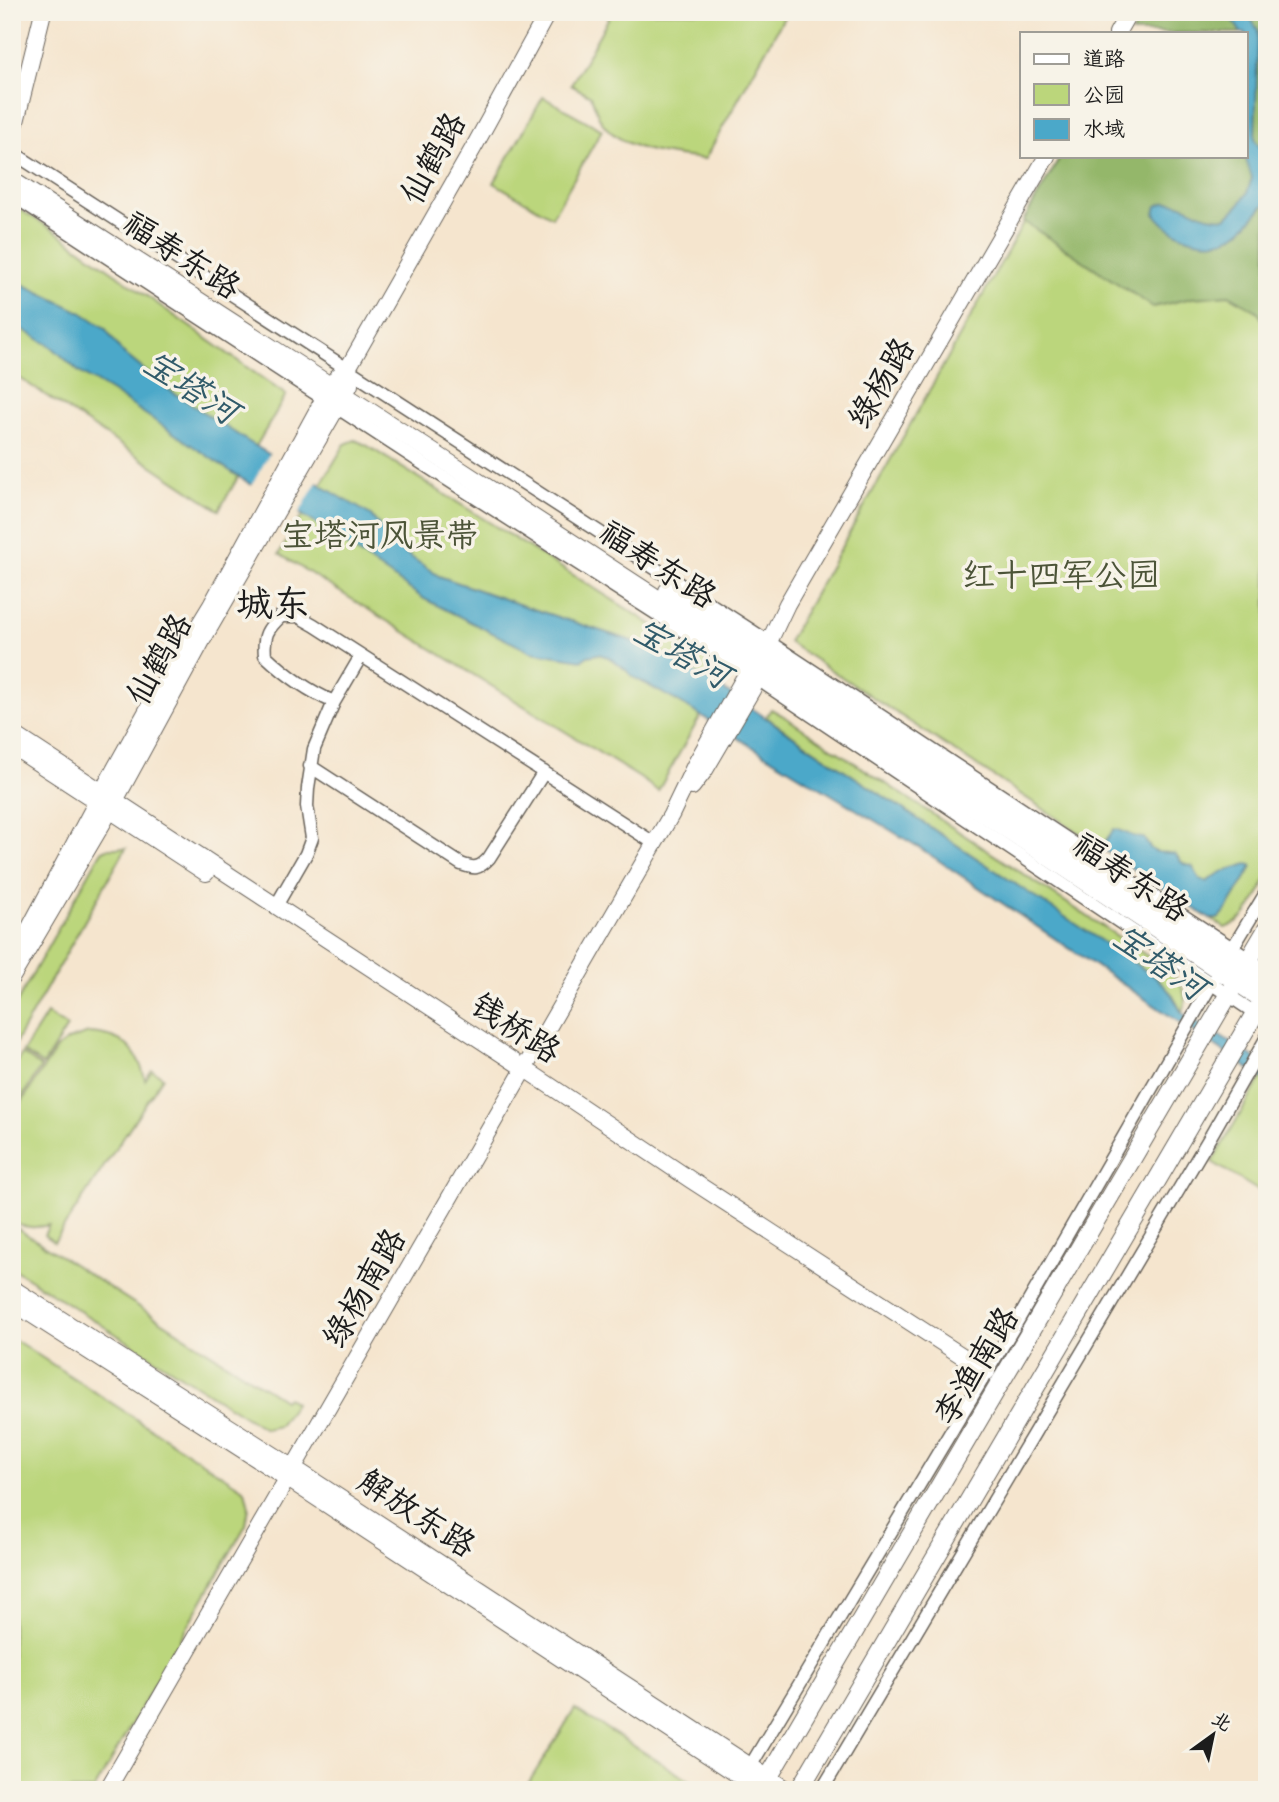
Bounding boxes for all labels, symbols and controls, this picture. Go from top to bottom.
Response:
legend [1020,32,1248,158]
text: 道路 [1083,46,1125,72]
text: 公园 [1083,82,1125,108]
street label: 仙鹤路 [391,105,475,211]
text: 水域 [1083,116,1125,142]
street label: 福寿东路 [115,201,249,309]
street label: 绿杨路 [838,330,924,436]
water label: 宝塔河 [135,340,251,437]
street label: 福寿东路 [591,510,725,618]
park label: 宝塔河风景带 [281,514,479,556]
park label: 红十四军公园 [962,554,1160,596]
district label: 城东 [236,580,310,627]
street label: 仙鹤路 [117,606,201,712]
water label: 宝塔河 [625,607,743,701]
street label: 福寿东路 [1065,823,1197,931]
water label: 宝塔河 [1104,913,1220,1013]
street label: 钱桥路 [463,983,569,1073]
street label: 绿杨南路 [313,1220,415,1356]
street label: 李渔南路 [924,1299,1028,1433]
street label: 解放东路 [350,1459,484,1567]
north arrow [1178,1700,1248,1770]
text: 北 [1207,1706,1236,1737]

